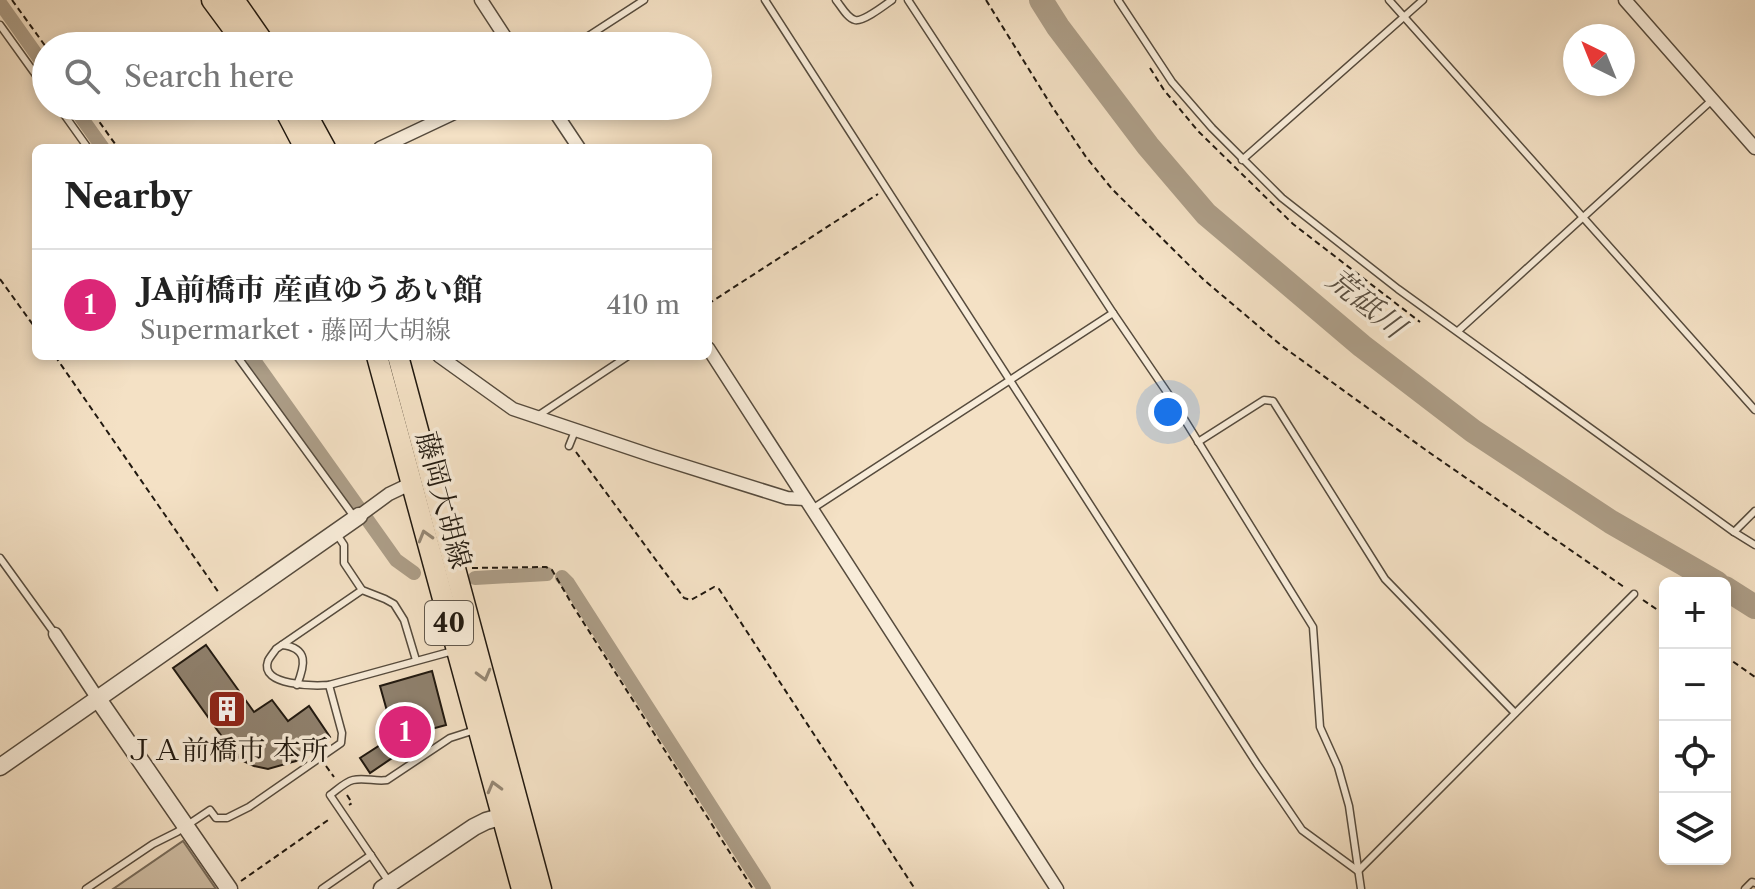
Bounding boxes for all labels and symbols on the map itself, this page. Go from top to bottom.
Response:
north arrow [1563,24,1635,96]
water label: 荒砥川 [1319,260,1415,348]
your location [1148,392,1188,432]
street label: 藤岡大胡線 [409,428,479,572]
one-way arrow [418,530,434,544]
road number: 40 [425,601,473,645]
one-way arrow [474,667,491,681]
building icon: ＪＡ前橋市 本所 [206,688,248,730]
pin: 1 [379,702,431,762]
place label: ＪＡ前橋市 本所 [125,733,329,767]
one-way arrow [487,780,504,794]

